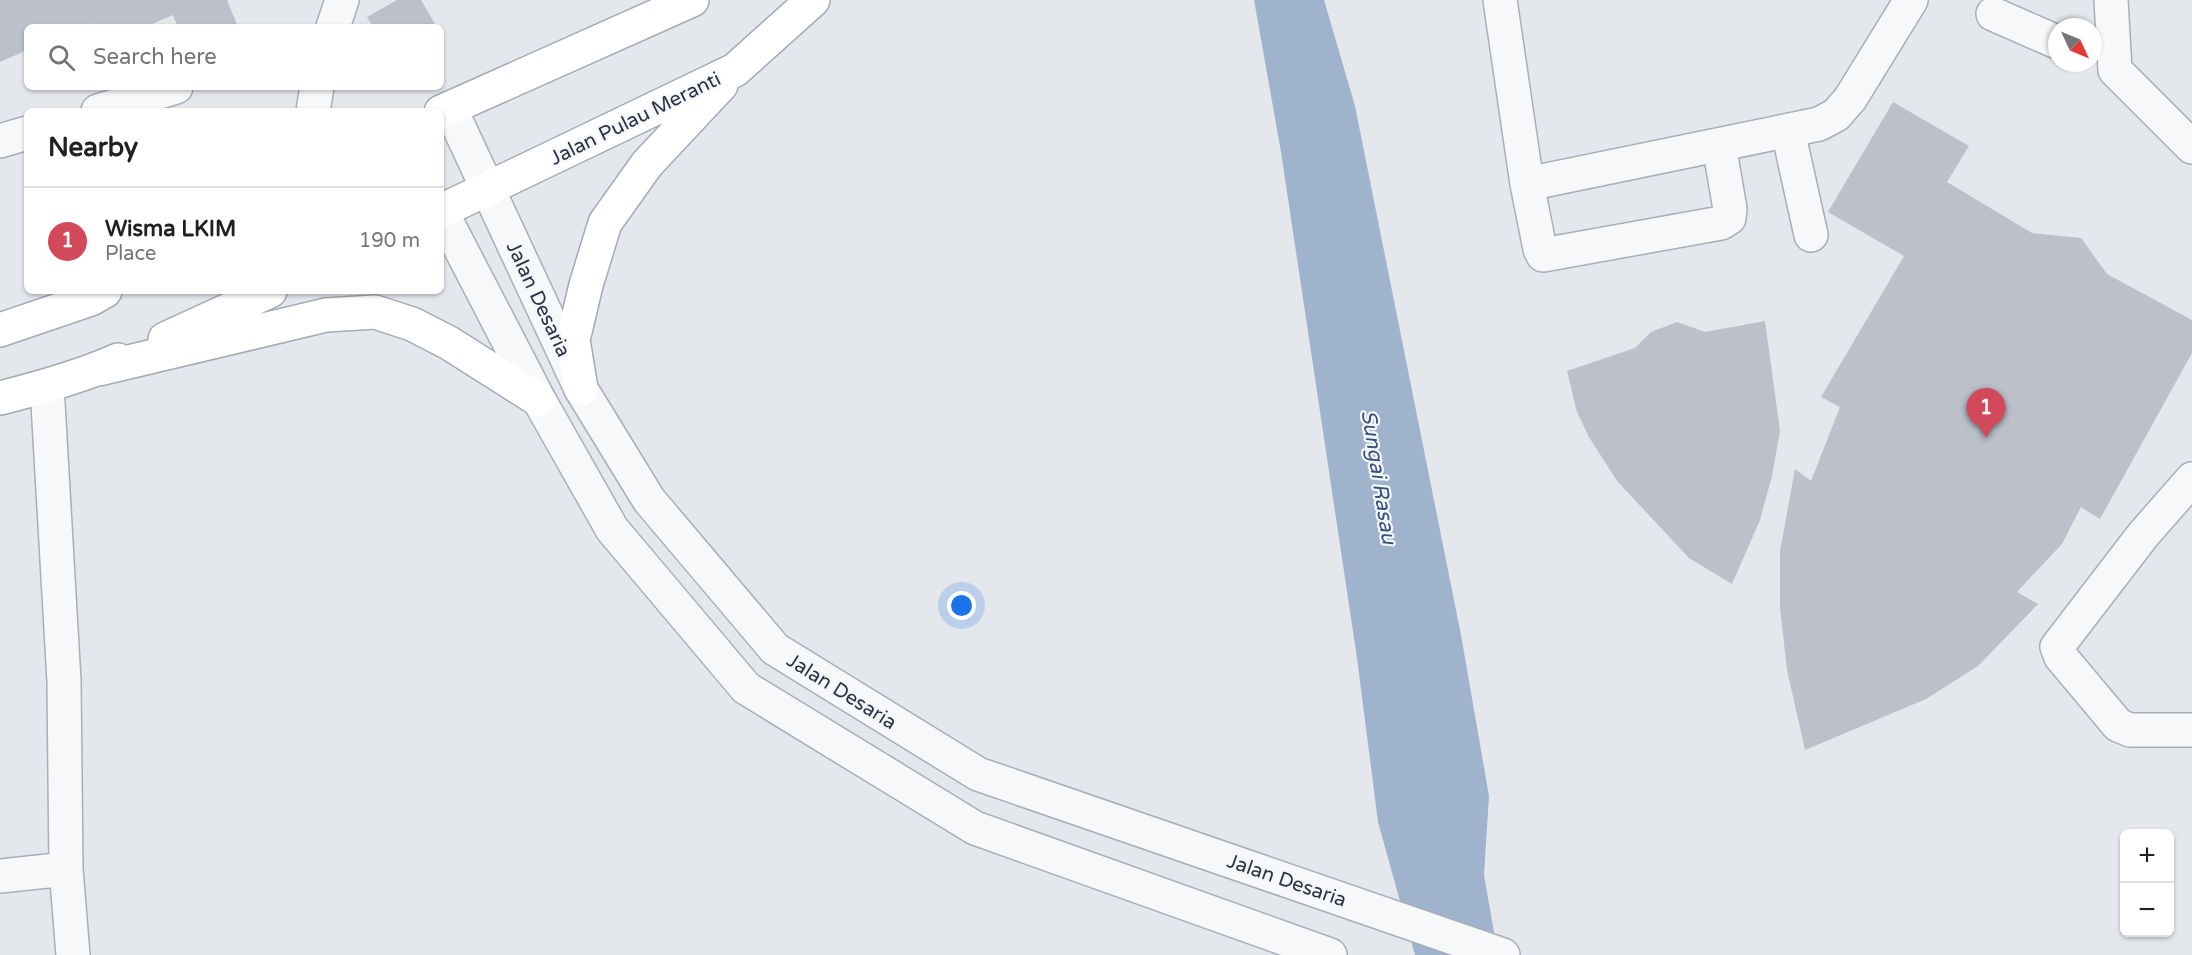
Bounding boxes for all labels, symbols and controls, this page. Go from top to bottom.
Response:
north arrow [2048,18,2102,72]
search box [24,24,444,90]
icon: search [45,41,78,74]
text: Search here [93,44,217,70]
street label: Jalan Pulau Meranti [546,67,725,171]
text: Nearby [48,132,138,163]
text: Wisma LKIM [105,216,236,242]
text: 1 [61,229,74,253]
text: 190 m [359,229,420,253]
street label: Jalan Desaria [501,238,575,361]
text: Place [105,242,156,266]
pin: 1 [1966,388,2006,438]
water label: Sungai Rasau [1356,408,1402,547]
your location [947,591,976,620]
street label: Jalan Desaria [782,649,901,735]
map controls [2120,829,2174,937]
button: + [2120,829,2174,883]
street label: Jalan Desaria [1224,849,1350,913]
button: − [2120,883,2174,937]

